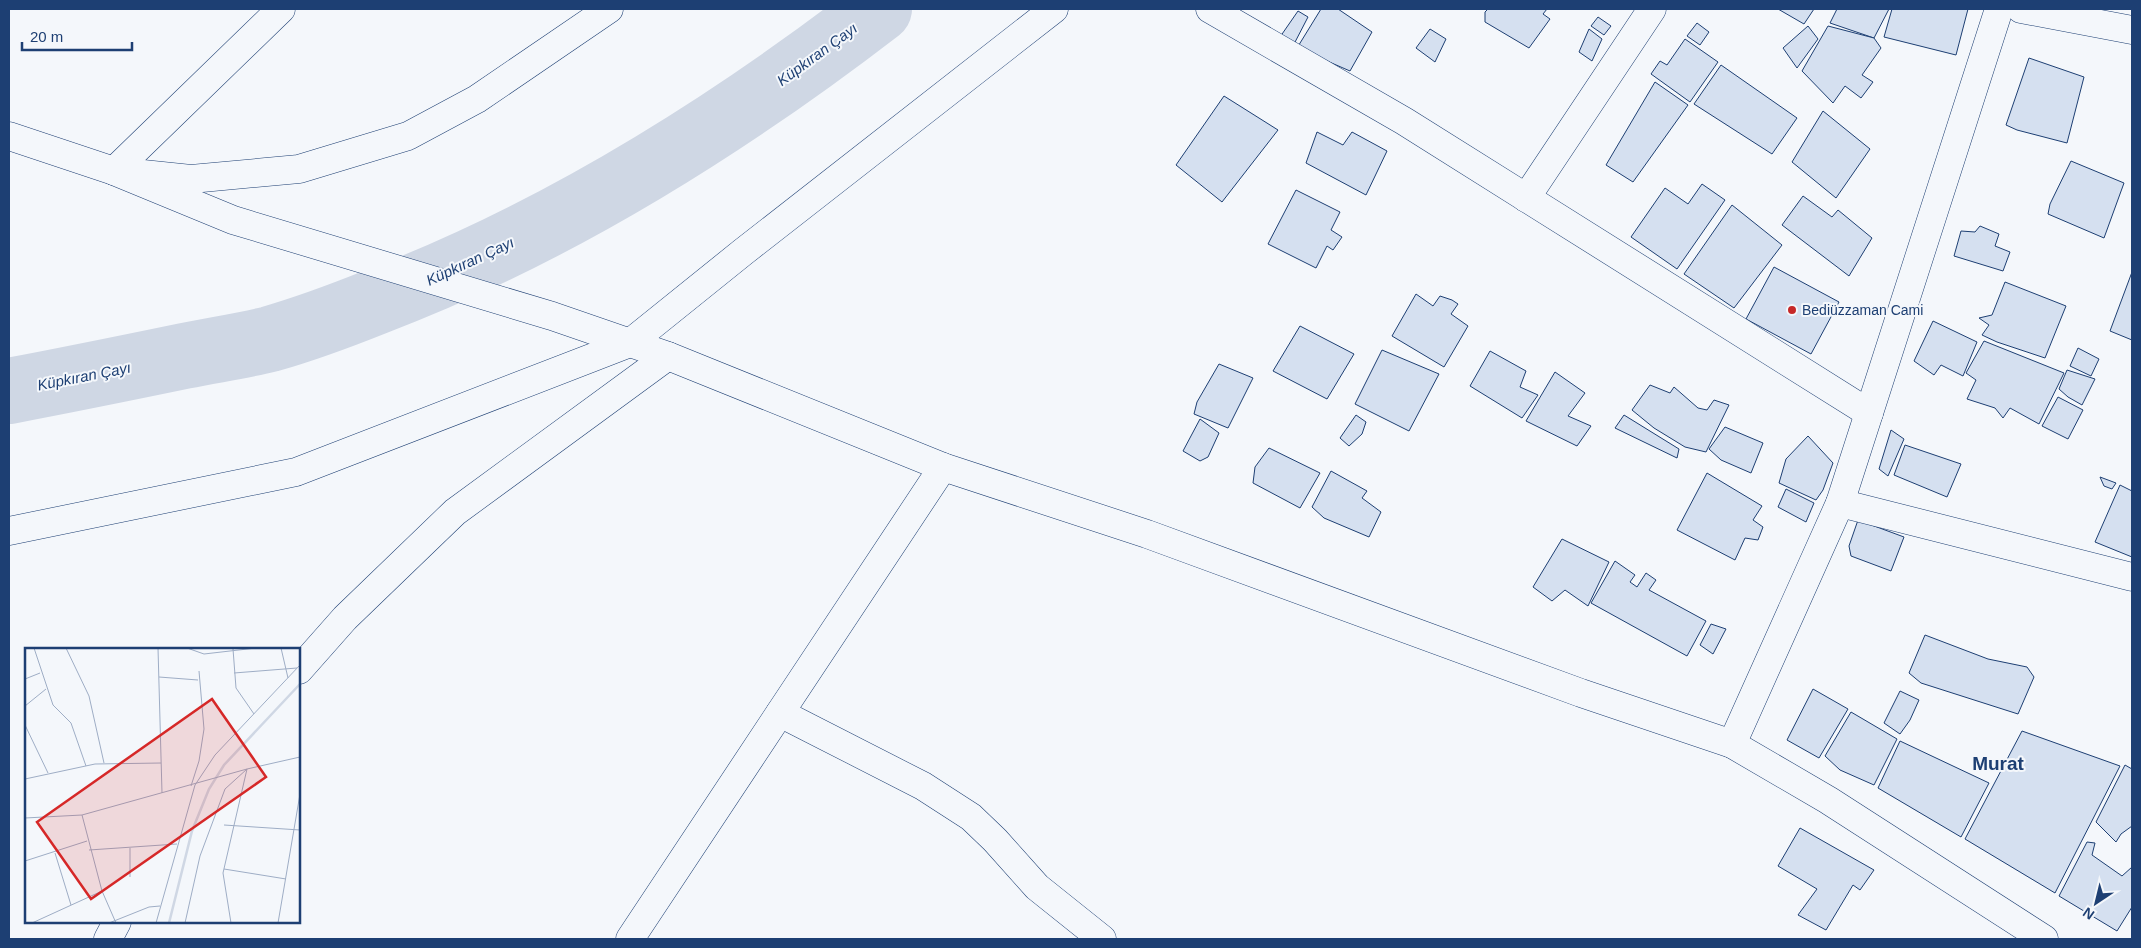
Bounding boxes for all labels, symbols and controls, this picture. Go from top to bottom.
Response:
water label: Küpkıran Çayı [774,19,860,89]
scale bar [22,20,132,52]
text: 20 m [30,28,63,45]
water label: Küpkıran Çayı [423,233,517,289]
place label: Bediüzzaman Cami [1802,302,1923,318]
marker: Bediüzzaman Cami [1786,304,1798,316]
water label: Küpkıran Çayı [36,359,132,393]
inset map [25,648,300,923]
district label: Murat [1972,753,2025,774]
north arrow [2071,878,2121,928]
text: N [2080,904,2097,923]

